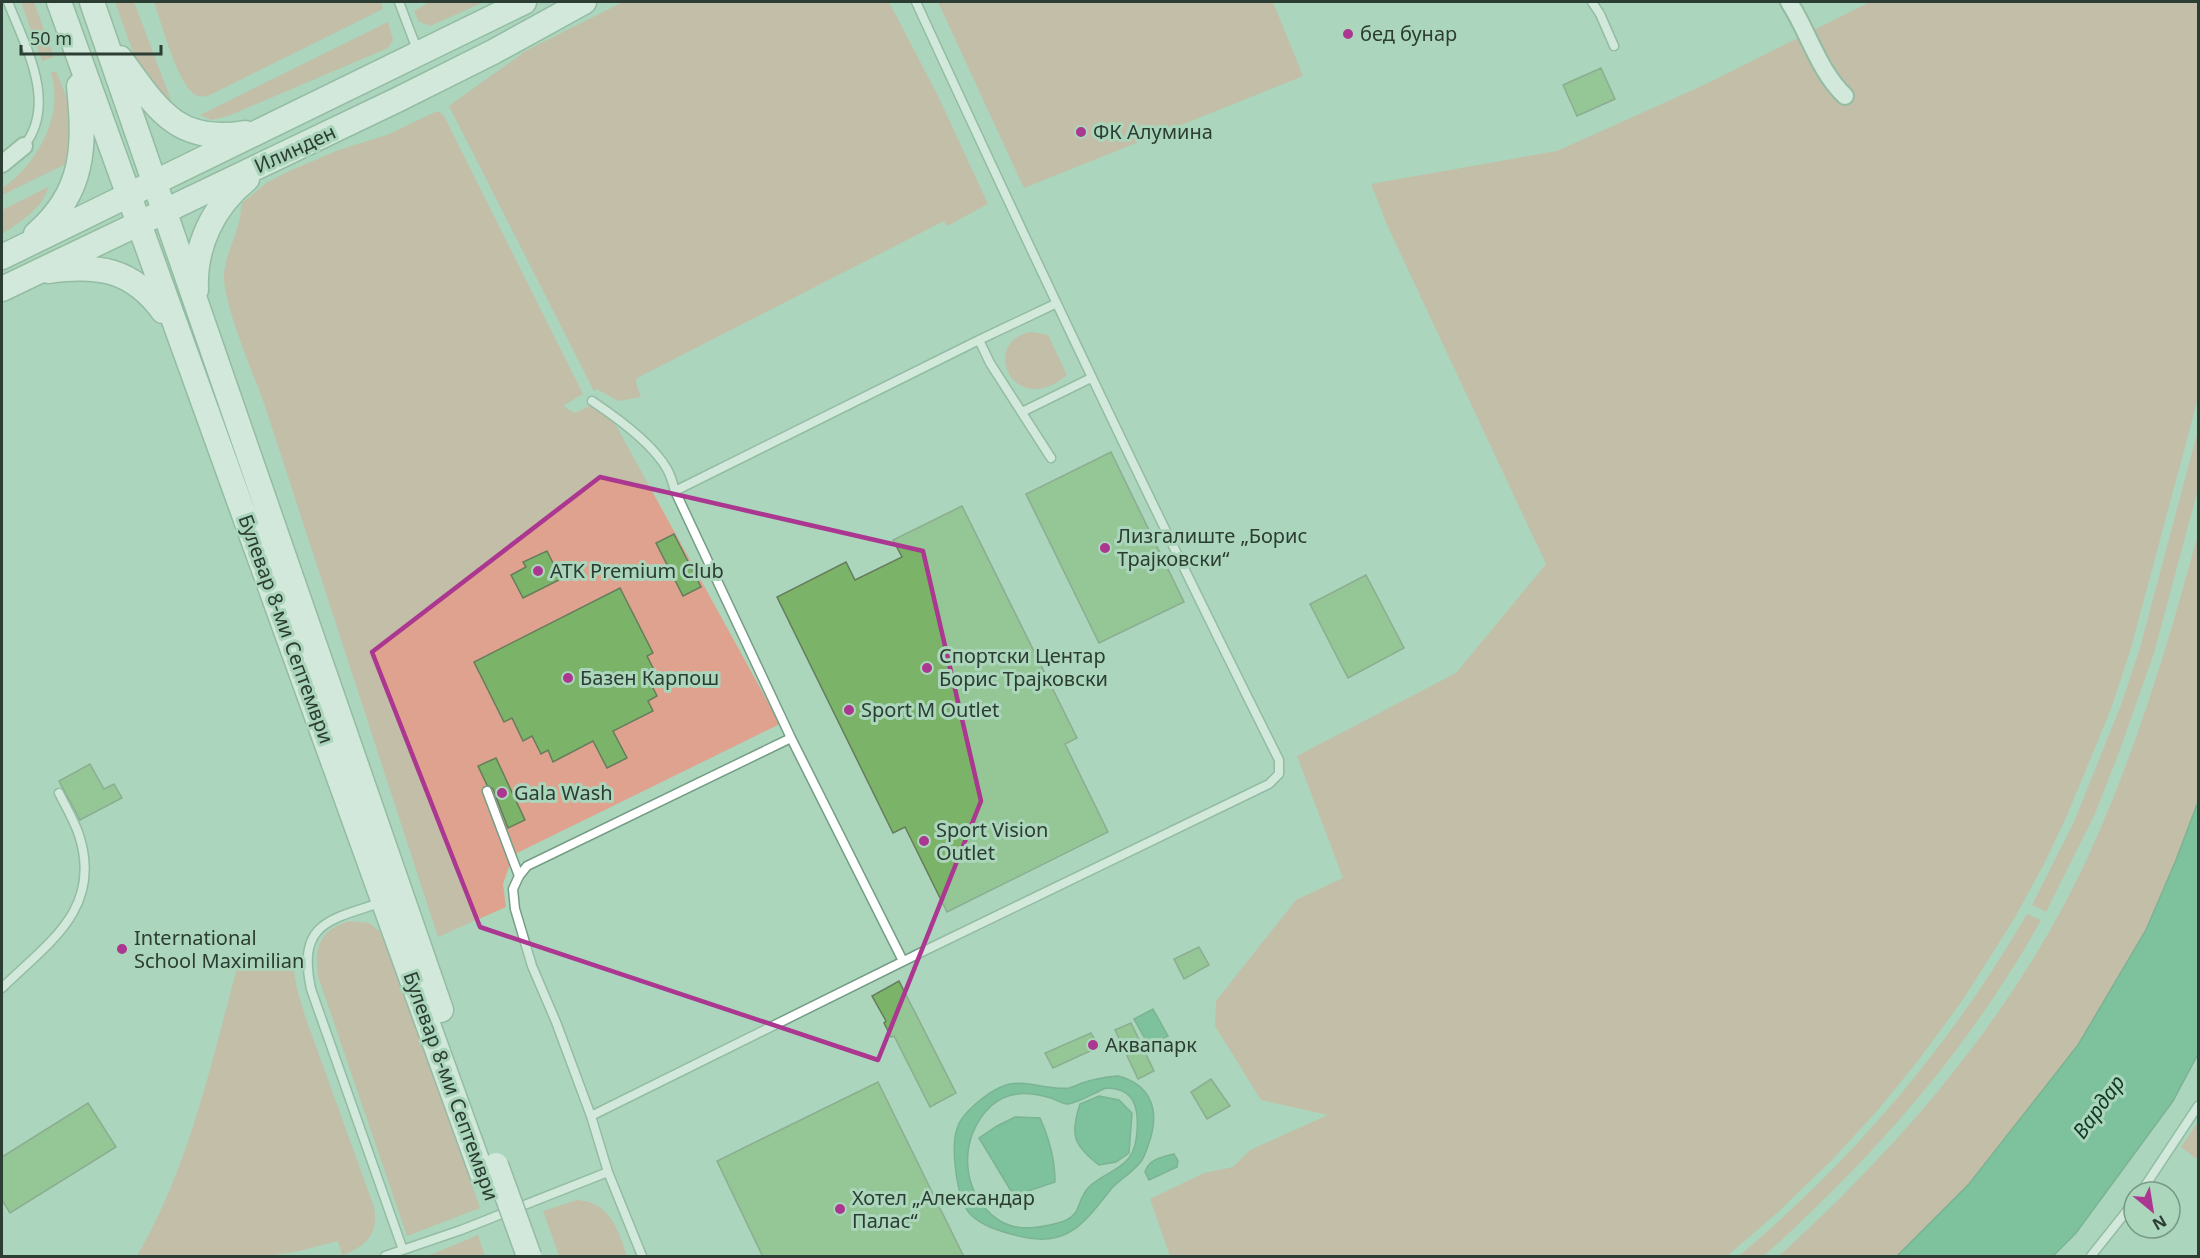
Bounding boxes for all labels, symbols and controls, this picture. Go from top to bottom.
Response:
scale bar [21,18,160,56]
place label: бед бунар [1360,20,1457,47]
text: 50 m [30,26,72,50]
marker: бед бунар [1341,27,1355,41]
street label: Илинден [250,118,340,179]
place label: ФК Алумина [1093,118,1213,145]
marker: ФК Алумина [1074,125,1088,139]
street label: Булевар 8-ми Септември [232,511,341,747]
place label: Лизгалиште „Борис Трајковски“ [1117,522,1307,572]
marker: Лизгалиште „Борис Трајковски“ [1098,541,1112,555]
place label: ATK Premium Club [550,557,724,584]
marker: ATK Premium Club [531,564,545,578]
place label: Спортски Центар Борис Трајковски [939,642,1108,692]
marker: Спортски Центар Борис Трајковски [920,661,934,675]
place label: Базен Карпош [580,664,719,691]
marker: Базен Карпош [561,671,575,685]
place label: Sport M Outlet [861,696,999,723]
marker: Sport M Outlet [842,703,856,717]
place label: Gala Wash [514,779,613,806]
marker: Gala Wash [495,786,509,800]
place label: Sport Vision Outlet [936,816,1048,866]
marker: Sport Vision Outlet [917,834,931,848]
place label: International School Maximilian [134,924,304,974]
marker: International School Maximilian [115,942,129,956]
street label: Булевар 8-ми Септември [397,968,506,1204]
place label: Аквапарк [1105,1031,1197,1058]
marker: Аквапарк [1086,1038,1100,1052]
water label: Вардар [2066,1069,2131,1144]
north arrow [2122,1180,2182,1240]
place label: Хотел „Александар Палас“ [852,1184,1035,1234]
marker: Хотел „Александар Палас“ [833,1202,847,1216]
text: N [2148,1210,2171,1236]

